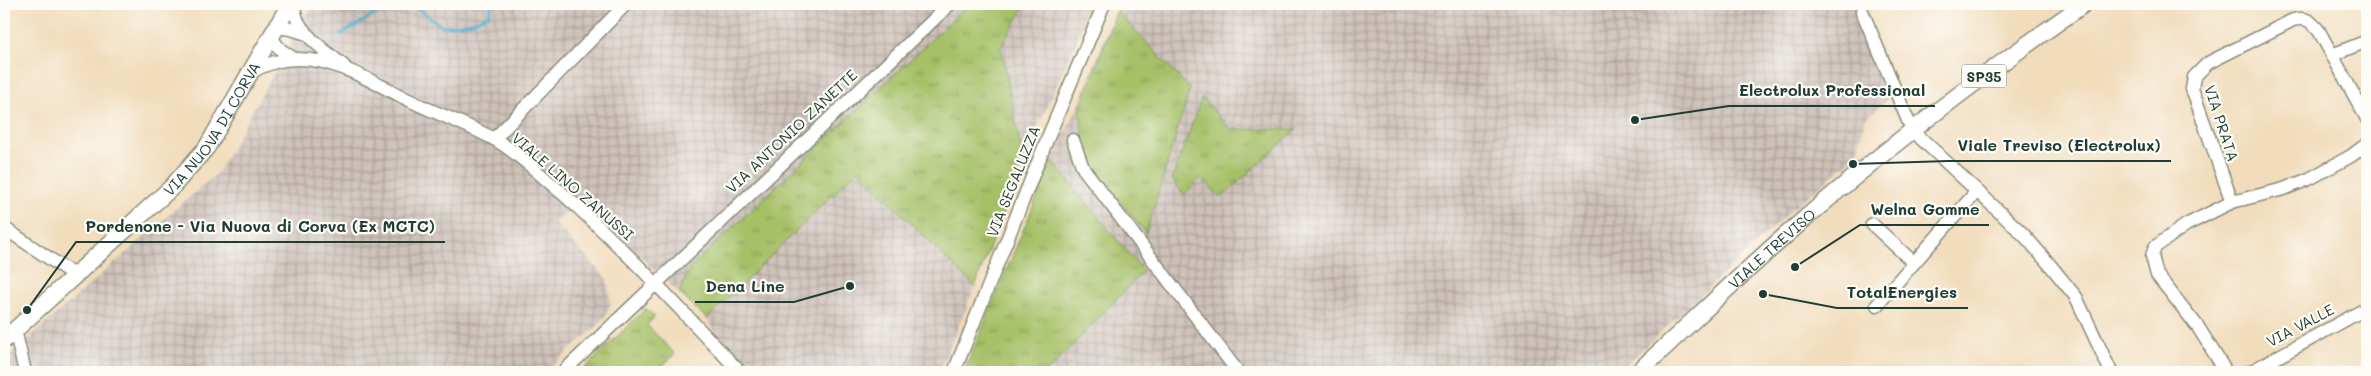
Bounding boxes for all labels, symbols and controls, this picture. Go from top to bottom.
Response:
street label: VIA NUOVA DI CORVA [159,58,264,200]
street label: VIA ANTONIO ZANETTE [721,64,861,197]
road number: SP35 [1962,64,2006,88]
callout: Electrolux Professional [1729,75,1935,106]
text: Electrolux Professional [1739,79,1925,100]
street label: VIA PRATA [2200,82,2244,164]
street label: VIA SEGALUZZA [982,122,1044,240]
street label: VIALE LINO ZANUSSI [508,128,638,245]
callout: Viale Treviso (Electrolux) [1948,130,2171,161]
text: Viale Treviso (Electrolux) [1957,134,2161,155]
callout: Welna Gomme [1860,194,1989,225]
text: Welna Gomme [1870,198,1980,219]
street label: VIALE TREVISO [1724,204,1820,293]
callout: Pordenone - Via Nuova di Corva (Ex MCTC) [76,211,445,242]
text: Pordenone - Via Nuova di Corva (Ex MCTC) [85,215,435,236]
callout: Dena Line [695,271,794,302]
text: Dena Line [705,275,785,296]
callout: TotalEnergies [1837,277,1968,308]
text: TotalEnergies [1847,281,1957,302]
street label: VIA VALLE [2263,299,2338,351]

